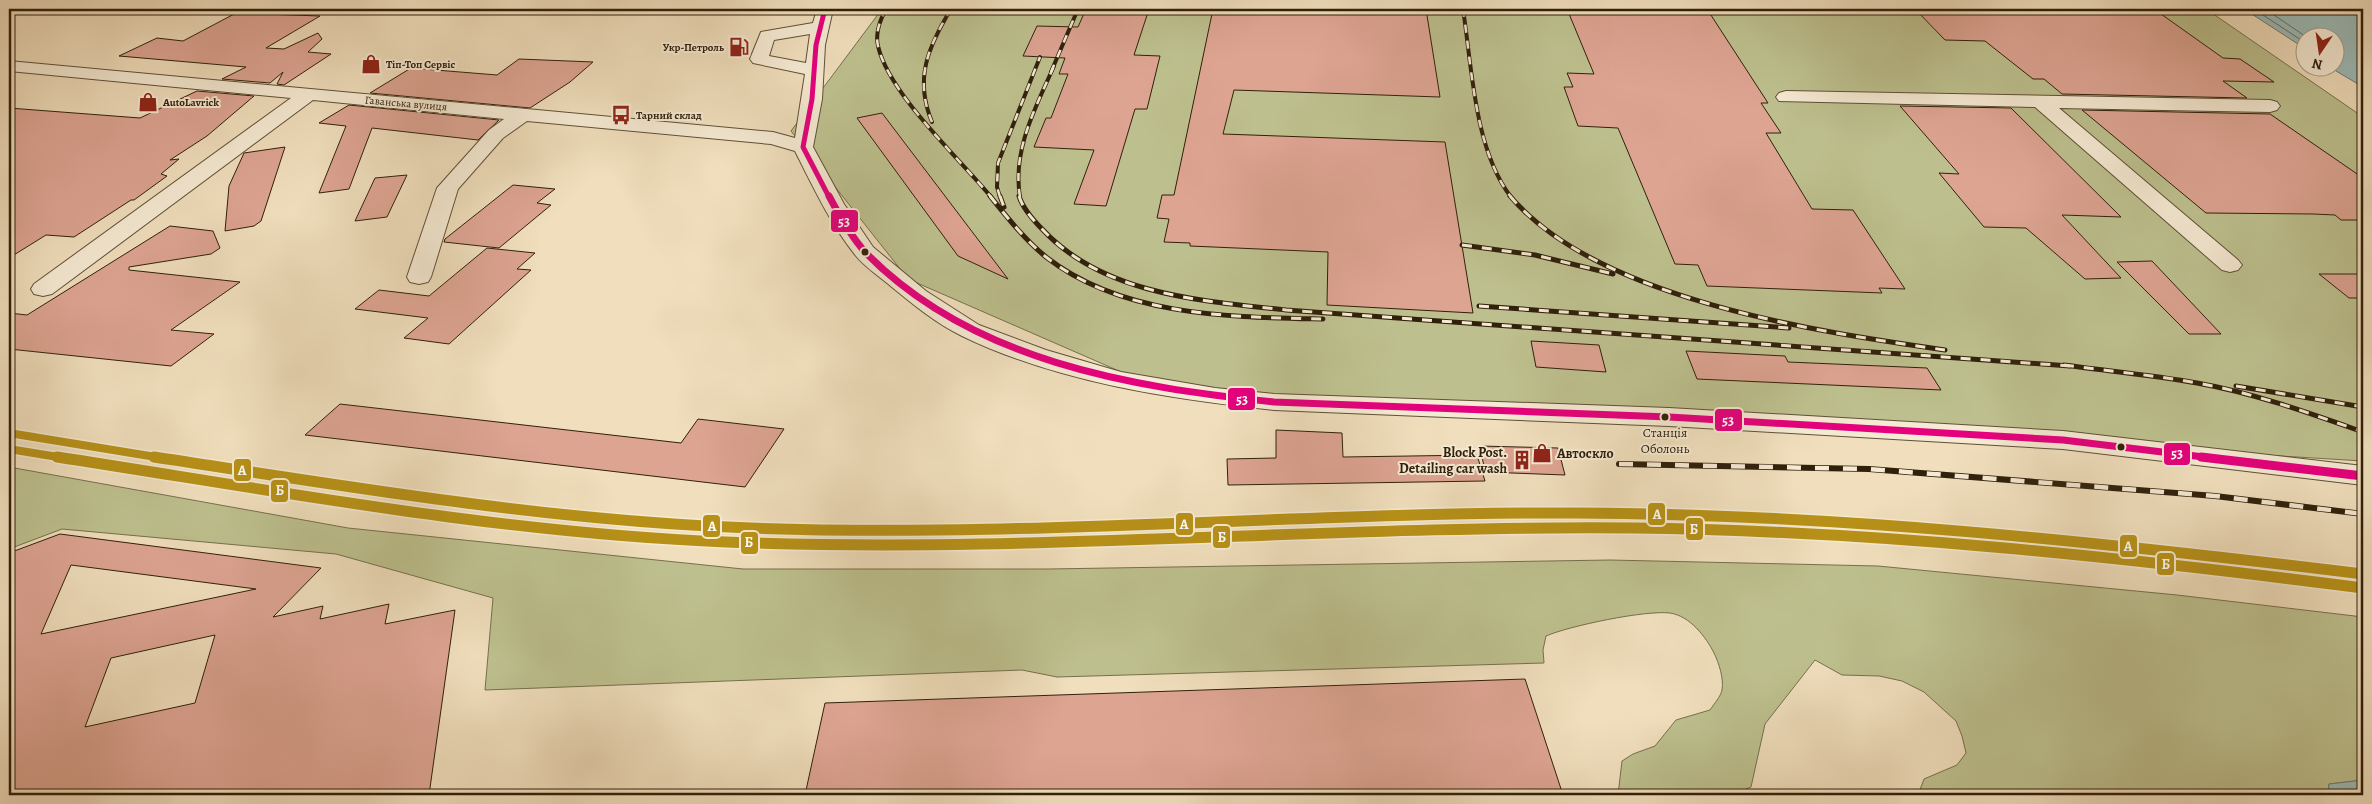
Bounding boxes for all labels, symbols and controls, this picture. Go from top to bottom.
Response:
north arrow [2294,28,2344,78]
fuel station icon: Укр-Петроль [728,36,750,58]
place label: Укр-Петроль [663,40,724,55]
shop icon: Тіп-Топ Сервіс [360,53,382,75]
text: N [2310,54,2324,75]
place label: Тіп-Топ Сервіс [386,57,456,72]
shop icon: AutoLavrick [137,91,159,113]
street label: Гаванська вулиця [364,92,448,115]
place label: AutoLavrick [162,95,219,110]
bus stop icon: Тарний склад [610,104,632,126]
place label: Тарний склад [636,108,702,123]
line badge: 53 [830,209,859,233]
text: 53 [838,212,850,231]
unlabelled marker [860,247,870,257]
line badge: 53 [1227,387,1256,411]
text: 53 [1236,390,1248,409]
line badge: 53 [1714,408,1743,432]
text: 53 [1722,411,1734,430]
marker: Cтанція Оболонь [1660,412,1670,422]
place label: Cтанція Оболонь [1641,424,1690,457]
shop icon: Автоскло [1531,442,1553,464]
unlabelled marker [2116,442,2126,452]
line badge: 53 [2163,442,2191,466]
place label: Block Post. Detailing car wash [1399,443,1507,478]
place label: Автоскло [1556,444,1614,463]
text: 53 [2171,444,2183,463]
building icon: Block Post. Detailing car wash [1511,449,1533,471]
line badge: A [233,458,252,482]
text: A [237,461,247,480]
line badge: Б [270,479,289,503]
text: Б [276,481,285,500]
line badge: A [1647,502,1666,526]
text: A [1652,505,1662,524]
line badge: A [1175,512,1194,536]
line badge: A [702,514,721,538]
text: A [1179,515,1189,534]
text: A [707,517,717,536]
line badge: Б [1685,517,1704,541]
text: Б [1690,520,1699,539]
line badge: Б [1212,525,1231,549]
text: Б [1218,528,1227,547]
line badge: Б [740,531,759,555]
text: Б [745,533,754,552]
line badge: A [2119,534,2138,558]
text: A [2123,537,2133,556]
line badge: Б [2156,552,2175,576]
text: Б [2162,555,2171,574]

